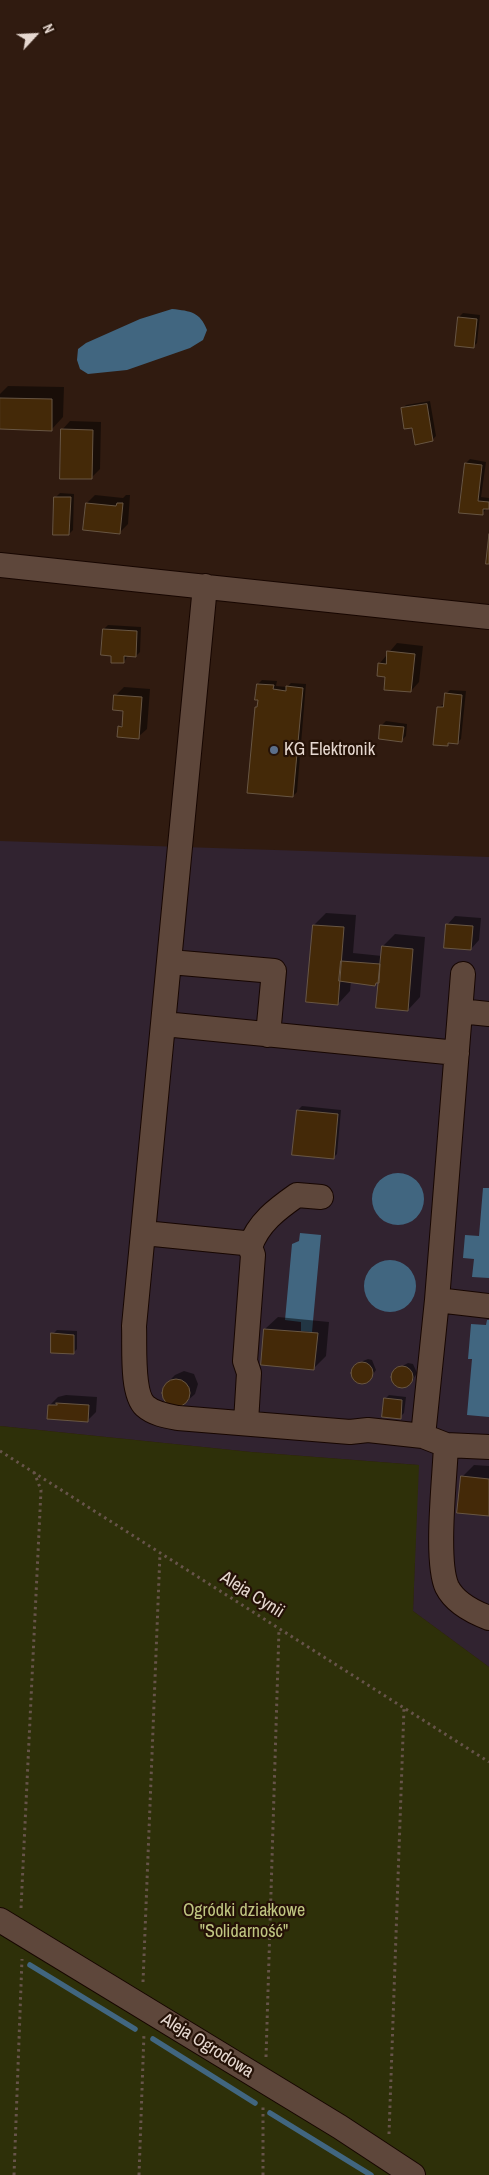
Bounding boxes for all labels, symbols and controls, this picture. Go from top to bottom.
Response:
north arrow [10,10,60,60]
text: N [39,21,59,36]
place label: KG Elektronik [284,739,375,761]
marker: KG Elektronik [268,744,280,756]
street label: Aleja Cynii [216,1567,288,1623]
park label: Ogródki działkowe "Solidarność" [183,1900,305,1942]
street label: Aleja Ogrodowa [157,2009,257,2083]

